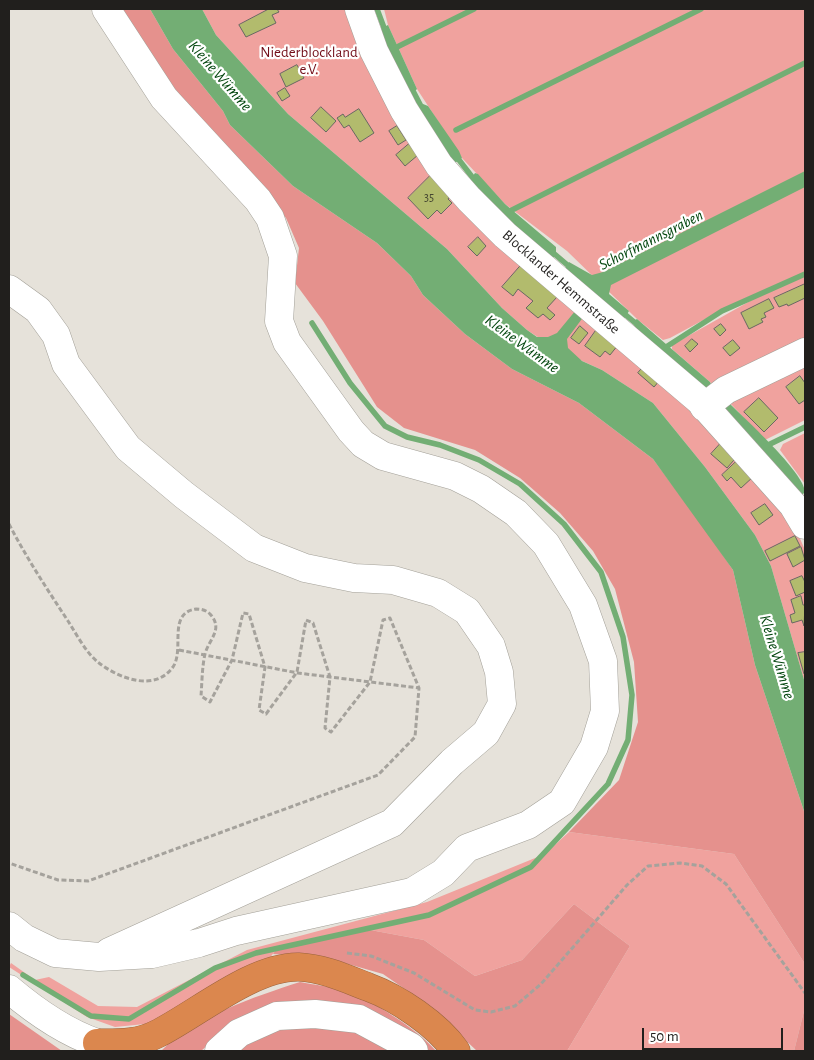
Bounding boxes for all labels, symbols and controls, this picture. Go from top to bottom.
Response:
water label: Kleine Wümme [184,37,256,115]
park label: Niederblockland e.V. [260,43,358,78]
house number: 35 [424,190,434,204]
water label: Schorfmannsgraben [596,205,706,275]
street label: Blocklander Hemmstraße [499,226,623,338]
water label: Kleine Wümme [481,311,563,377]
water label: Kleine Wümme [755,613,799,701]
scale bar [644,1018,785,1050]
text: 50 m [650,1029,679,1044]

